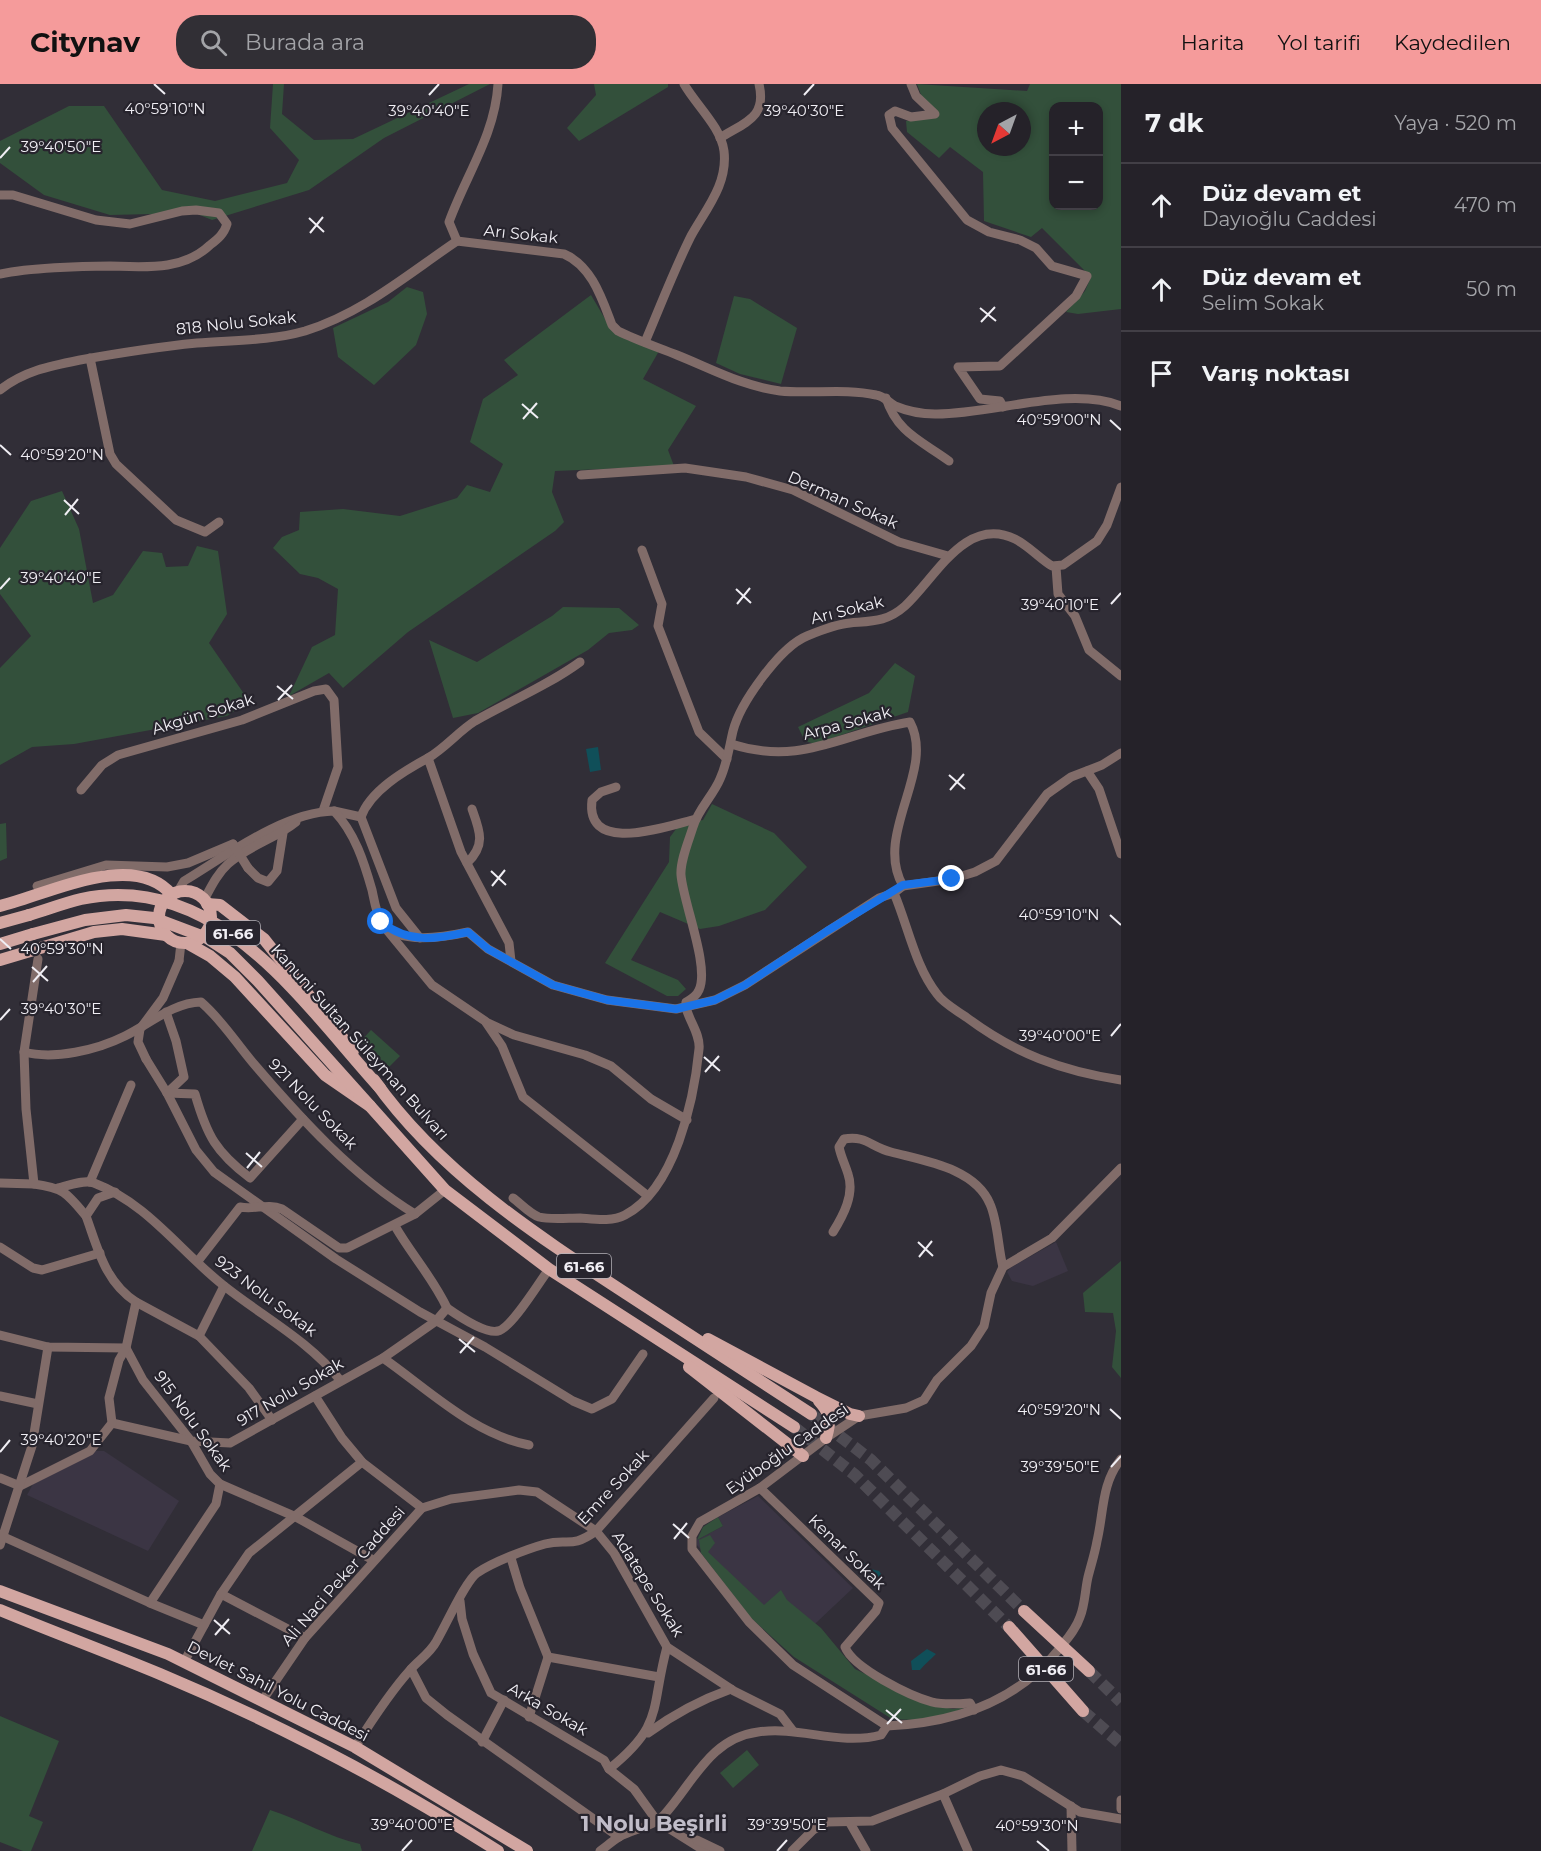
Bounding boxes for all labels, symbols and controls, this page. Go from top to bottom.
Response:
search box [176,15,596,69]
text: Citynav [30,25,140,59]
icon: search [197,26,230,59]
text: Burada ara [245,29,365,56]
text: Harita [1181,30,1244,55]
text: Yol tarifi [1277,30,1361,55]
text: Kaydedilen [1394,30,1511,55]
text: 40°59'10"N [124,99,206,118]
text: 39°40'40"E [388,101,470,120]
text: 39°40'30"E [764,101,844,120]
north arrow [977,102,1031,156]
map controls [1049,102,1103,210]
button: + [1049,102,1103,156]
text: 7 dk [1145,107,1204,139]
text: Yaya · 520 m [1394,111,1517,135]
text: 39°40'50"E [21,137,101,156]
button: − [1049,156,1103,210]
text: Düz devam et [1202,180,1361,207]
icon: ahead [1145,189,1178,222]
text: 470 m [1454,193,1517,217]
text: Dayıoğlu Caddesi [1202,207,1377,231]
street label: Arı Sokak [483,221,559,247]
text: Düz devam et [1202,264,1361,291]
icon: ahead [1145,273,1178,306]
text: 50 m [1466,277,1517,301]
text: Selim Sokak [1202,291,1324,315]
street label: 818 Nolu Sokak [175,307,298,339]
icon: arrive [1145,357,1178,390]
text: Varış noktası [1202,360,1350,387]
text: 40°59'00"N [1017,410,1101,429]
text: 40°59'20"N [20,445,104,464]
street label: Derman Sokak [785,467,902,533]
text: 39°40'40"E [20,568,102,587]
street label: Arı Sokak [809,592,886,628]
text: 39°40'10"E [1021,595,1099,614]
street label: Akgün Sokak [150,689,257,739]
street label: Arpa Sokak [801,702,894,744]
route end [938,865,964,891]
text: 40°59'10"N [1018,905,1100,924]
route start [367,908,393,934]
road number: 61-66 [206,921,260,945]
text: 40°59'30"N [20,939,104,958]
street label: Kanuni Sultan Süleyman Bulvarı [267,940,453,1144]
text: 39°40'30"E [21,999,101,1018]
text: 39°40'00"E [1019,1026,1101,1045]
street label: 921 Nolu Sokak [265,1054,362,1154]
street label: 923 Nolu Sokak [211,1252,321,1341]
road number: 61-66 [557,1254,611,1278]
street label: 917 Nolu Sokak [233,1354,347,1430]
street label: 915 Nolu Sokak [150,1367,236,1475]
street label: Eyüboğlu Caddesi [722,1400,852,1498]
text: 40°59'20"N [1017,1400,1101,1419]
text: 39°40'20"E [21,1430,101,1449]
street label: Emre Sokak [573,1445,653,1529]
text: 39°39'50"E [1020,1457,1100,1476]
street label: Ali Naci Peker Caddesi [277,1502,409,1650]
street label: Kenar Sokak [805,1510,890,1594]
street label: Adatepe Sokak [608,1528,688,1641]
street label: Devlet Sahil Yolu Caddesi [184,1637,372,1745]
road number: 61-66 [1019,1657,1073,1681]
street label: Arka Sokak [505,1678,592,1740]
district label: 1 Nolu Beşirli [581,1810,727,1837]
text: 39°40'00"E [371,1815,453,1834]
text: 39°39'50"E [747,1815,827,1834]
text: 40°59'30"N [995,1816,1079,1835]

